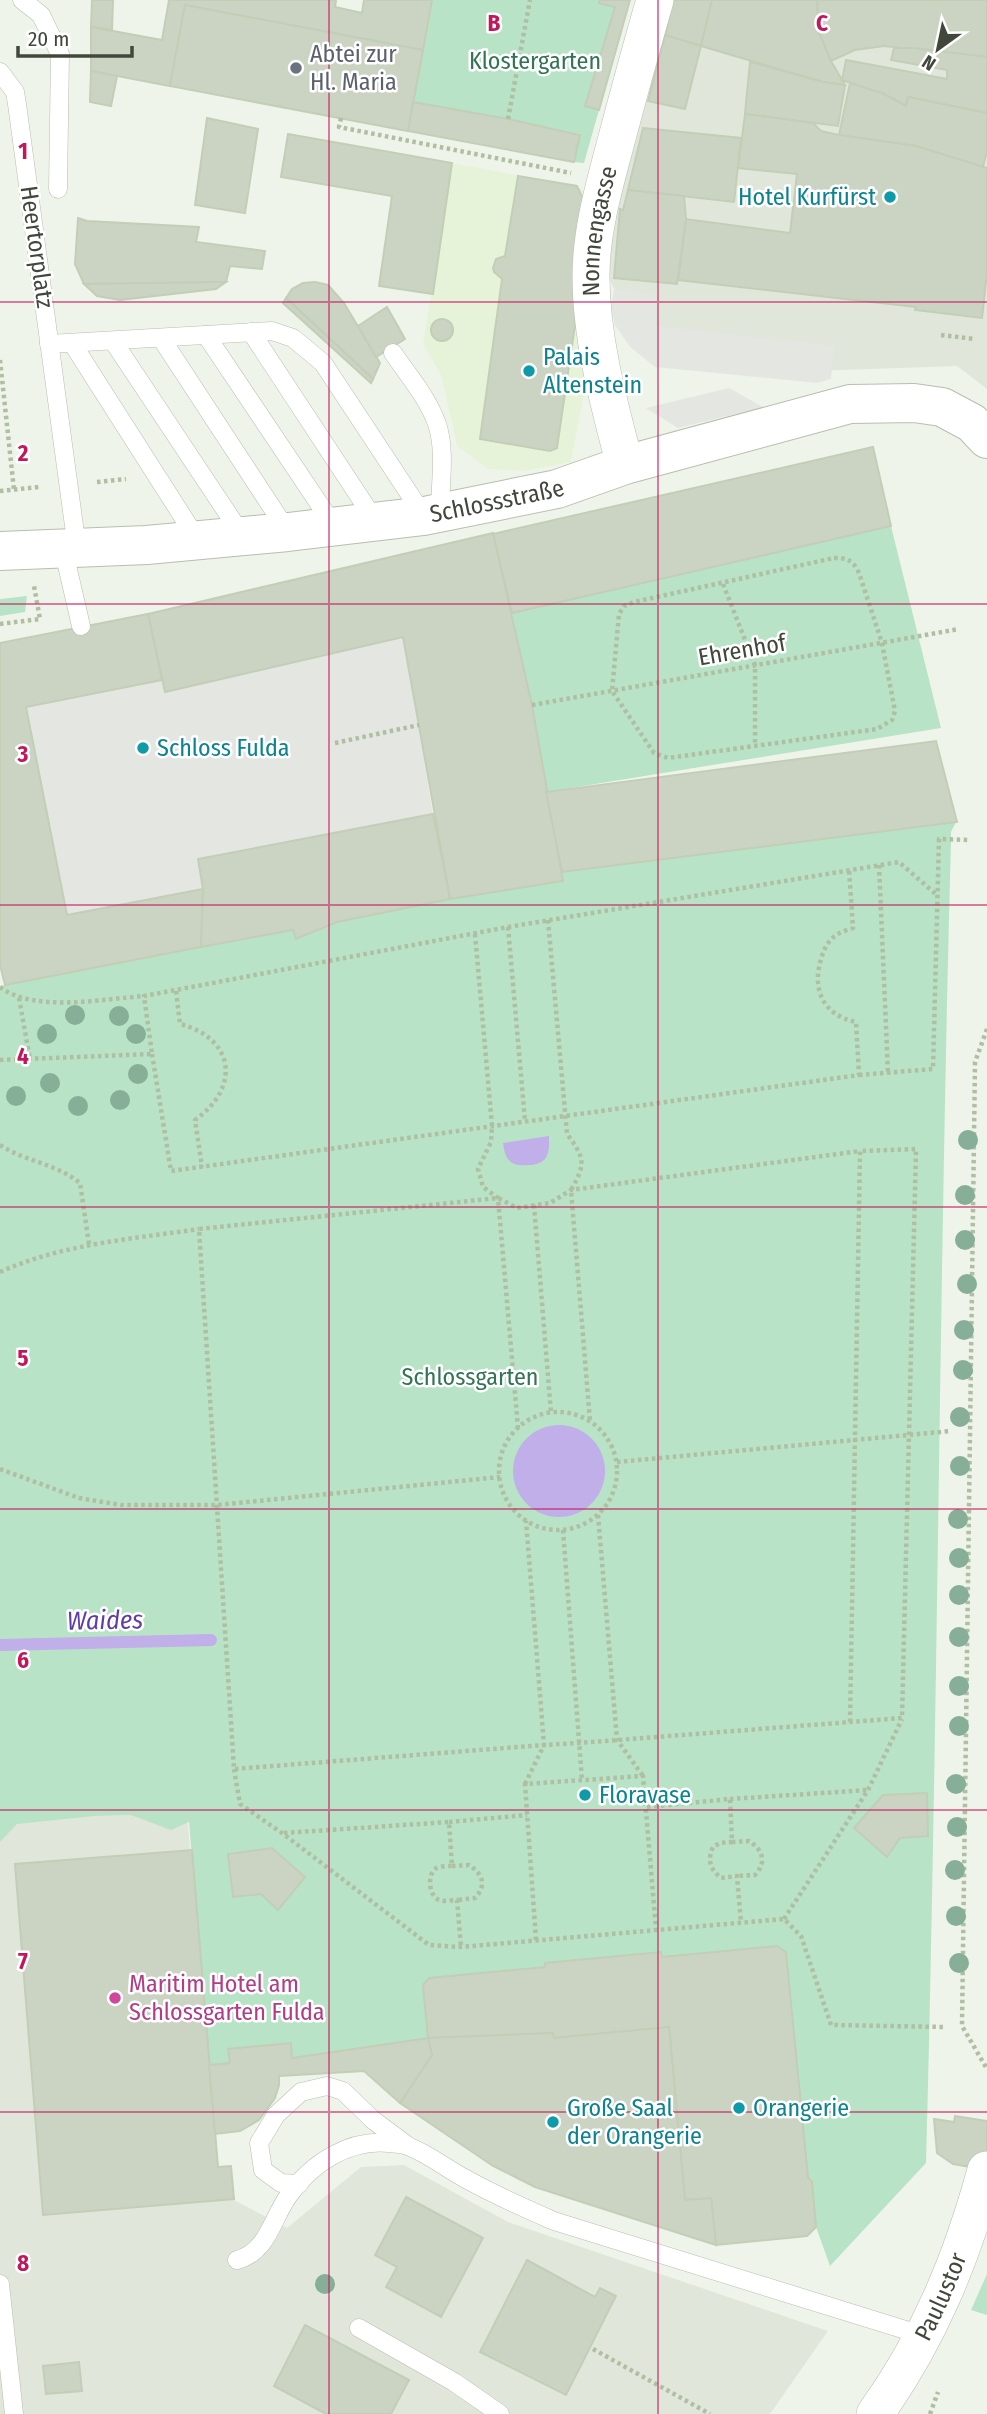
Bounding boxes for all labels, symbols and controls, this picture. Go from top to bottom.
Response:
text: B [488,9,501,37]
text: C [816,9,828,37]
scale bar [18,14,131,58]
north arrow [903,14,973,84]
text: 20 m [28,26,69,52]
place label: Abtei zur Hl. Maria [310,40,397,96]
park label: Klostergarten [469,47,601,75]
text: N [918,50,940,76]
marker: Abtei zur Hl. Maria [288,60,304,76]
text: 1 [18,137,28,165]
street label: Nonnengasse [577,163,623,297]
place label: Hotel Kurfürst [738,183,876,211]
street label: Heertorplatz [15,184,59,310]
marker: Hotel Kurfürst [882,189,898,205]
place label: Palais Altenstein [543,343,642,399]
marker: Palais Altenstein [521,363,537,379]
text: 2 [17,439,29,467]
street label: Schlossstraße [427,474,568,528]
street label: Ehrenhof [696,628,790,671]
place label: Schloss Fulda [157,734,290,762]
text: 3 [17,740,29,768]
marker: Schloss Fulda [135,740,151,756]
text: 4 [17,1042,29,1070]
text: 5 [17,1344,29,1372]
park label: Schlossgarten [402,1363,538,1391]
water label: Waides [67,1604,143,1637]
text: 6 [17,1646,29,1674]
place label: Floravase [599,1781,691,1809]
marker: Floravase [577,1787,593,1803]
text: 7 [18,1947,28,1975]
place label: Maritim Hotel am Schlossgarten Fulda [129,1970,325,2026]
marker: Maritim Hotel am Schlossgarten Fulda [107,1990,123,2006]
place label: Große Saal der Orangerie [567,2094,702,2150]
place label: Orangerie [753,2094,849,2122]
marker: Orangerie [731,2100,747,2116]
marker: Große Saal der Orangerie [545,2114,561,2130]
street label: Paulustor [909,2248,973,2345]
text: 8 [17,2249,29,2277]

